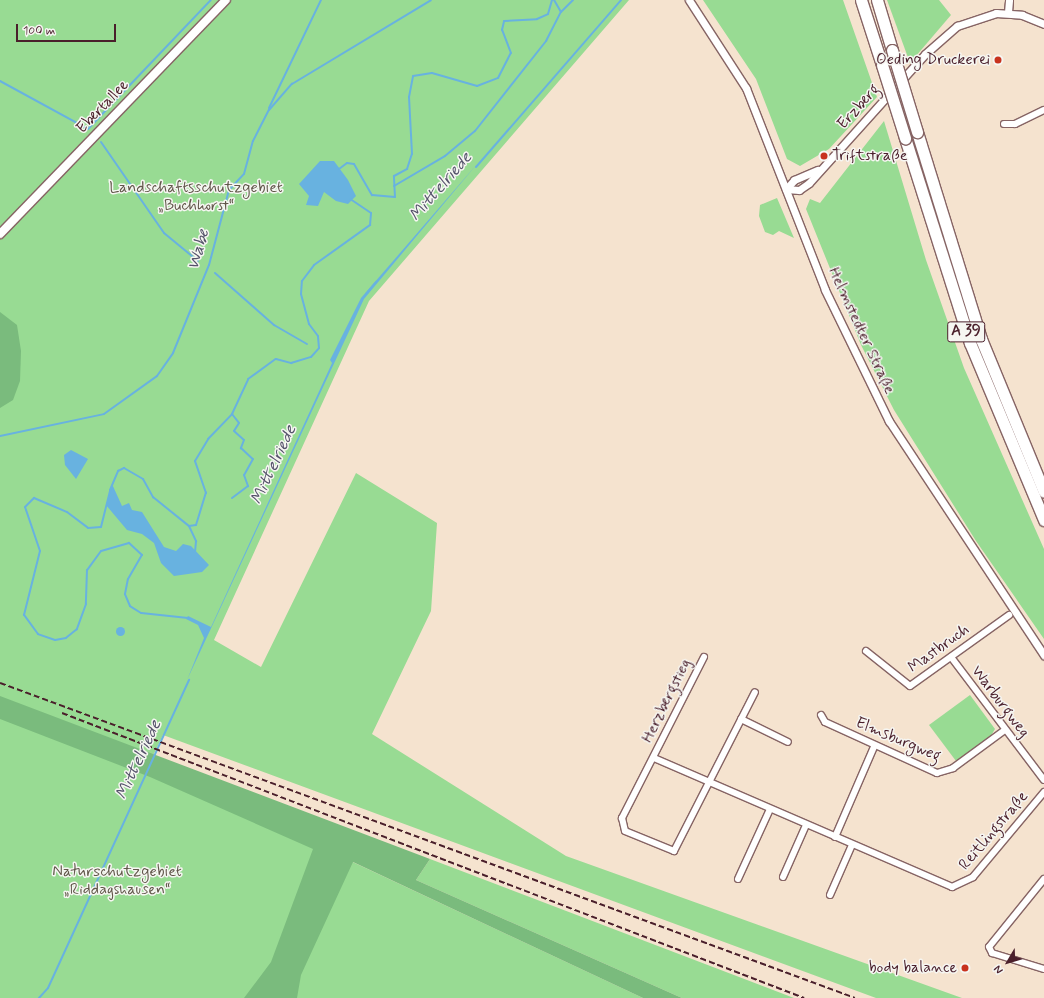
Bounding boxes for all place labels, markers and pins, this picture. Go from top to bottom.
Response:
place label: Oeding Druckerei [876,50,990,70]
marker: Oeding Druckerei [993,55,1003,65]
place label: Triftstraße [832,146,908,166]
marker: Triftstraße [819,151,829,161]
place label: body balance [869,958,957,978]
marker: body balance [960,963,970,973]

